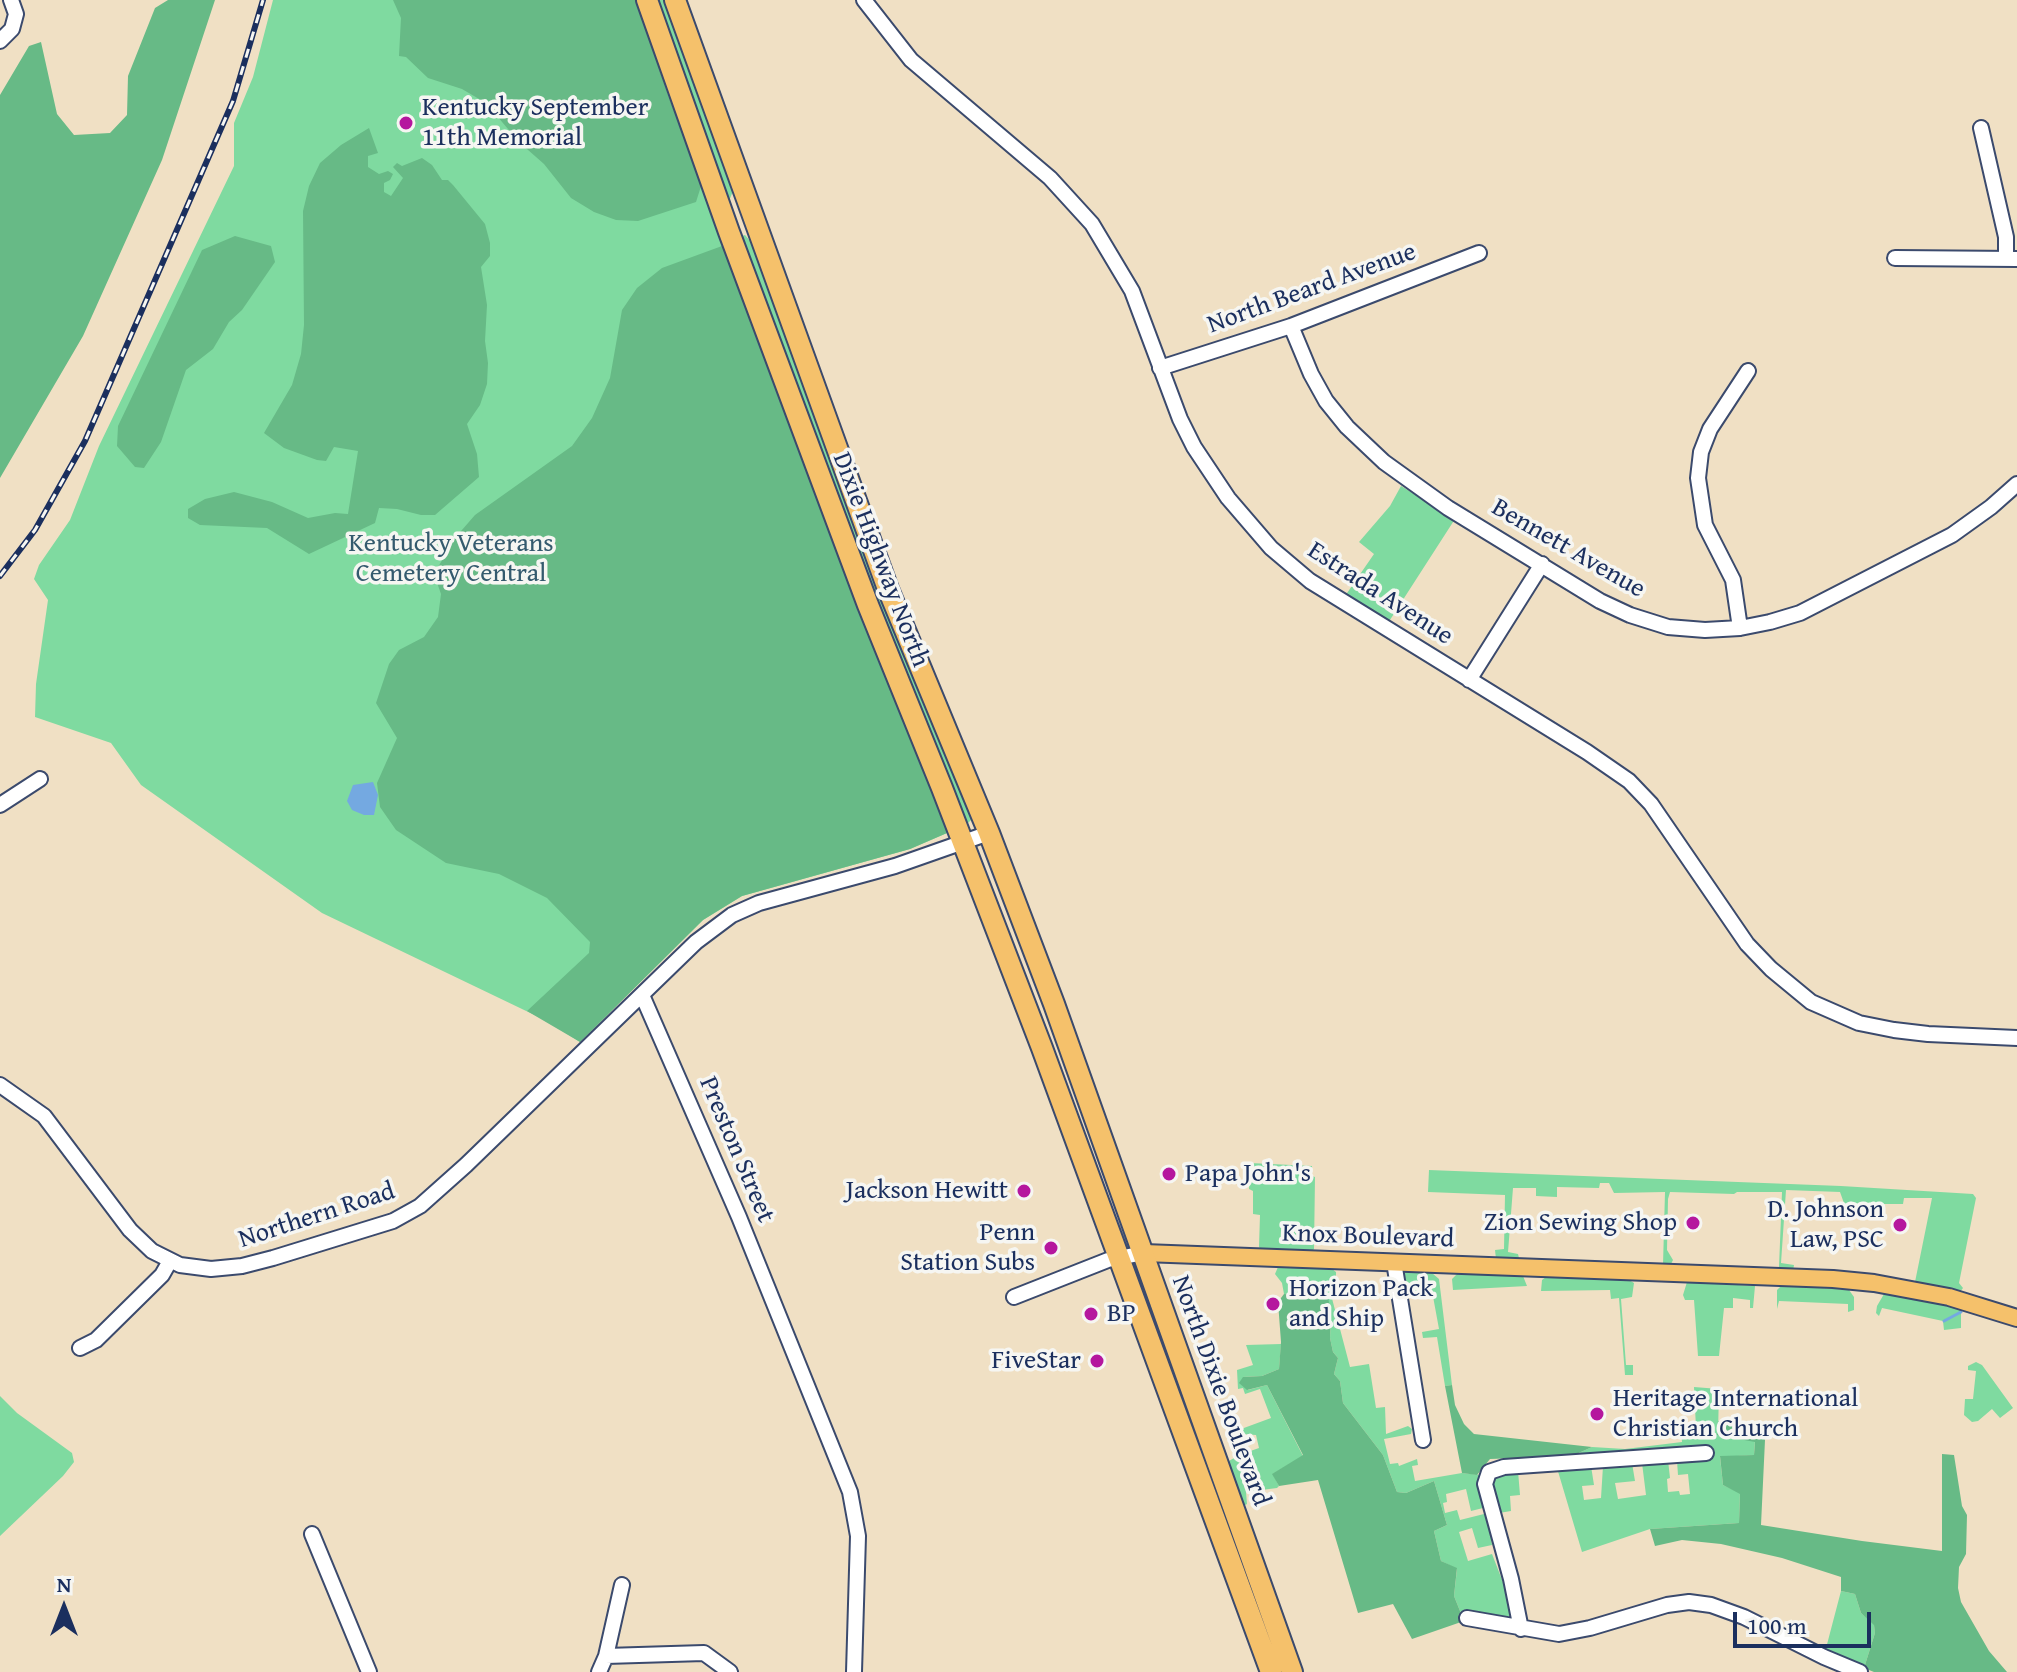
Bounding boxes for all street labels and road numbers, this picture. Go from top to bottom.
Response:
street label: North Beard Avenue [1203,237,1421,341]
street label: Dixie Highway North [825,448,935,672]
street label: Bennett Avenue [1486,492,1650,606]
street label: Estrada Avenue [1301,535,1459,653]
street label: Preston Street [691,1072,781,1228]
street label: Northern Road [235,1176,399,1256]
street label: Knox Boulevard [1281,1218,1455,1256]
street label: North Dixie Boulevard [1164,1272,1276,1510]

